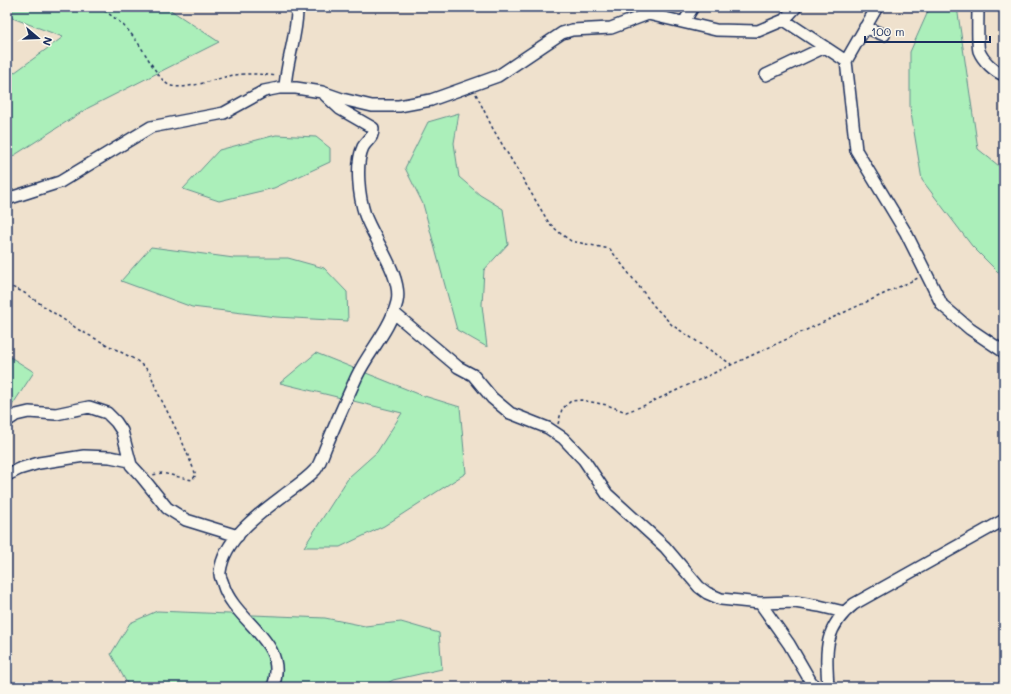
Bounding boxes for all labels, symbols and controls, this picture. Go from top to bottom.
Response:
north arrow [18,18,58,58]
scale bar [865,18,990,44]
text: 100 m [871,23,905,39]
text: N [39,35,56,48]

